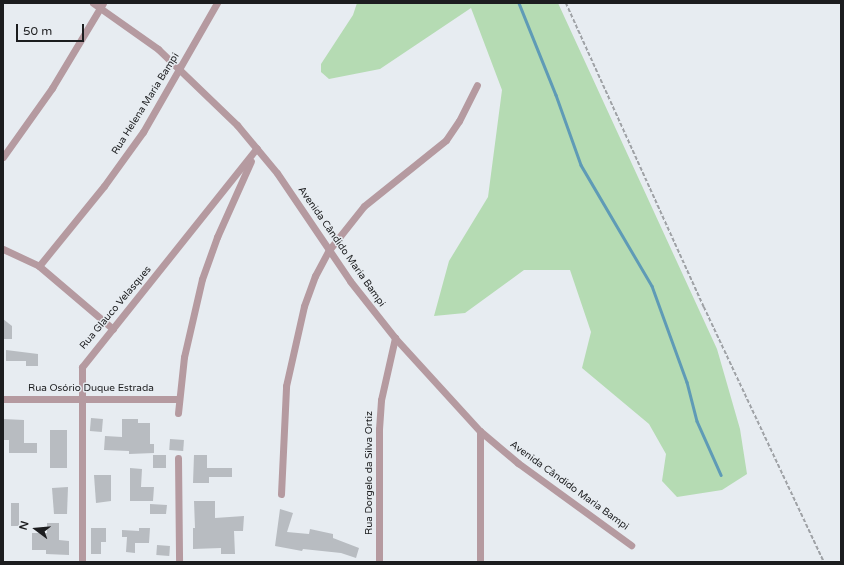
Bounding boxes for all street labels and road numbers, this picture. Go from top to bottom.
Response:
street label: Rua Helena Maria Bampi [110,51,182,157]
street label: Avenida Cândido Maria Bampi [295,185,387,309]
street label: Rua Glauco Velasques [78,264,154,352]
street label: Rua Osório Duque Estrada [28,383,154,395]
street label: Rua Dorgelo da Silva Ortiz [364,411,376,535]
street label: Avenida Cândido Maria Bampi [507,439,631,533]

